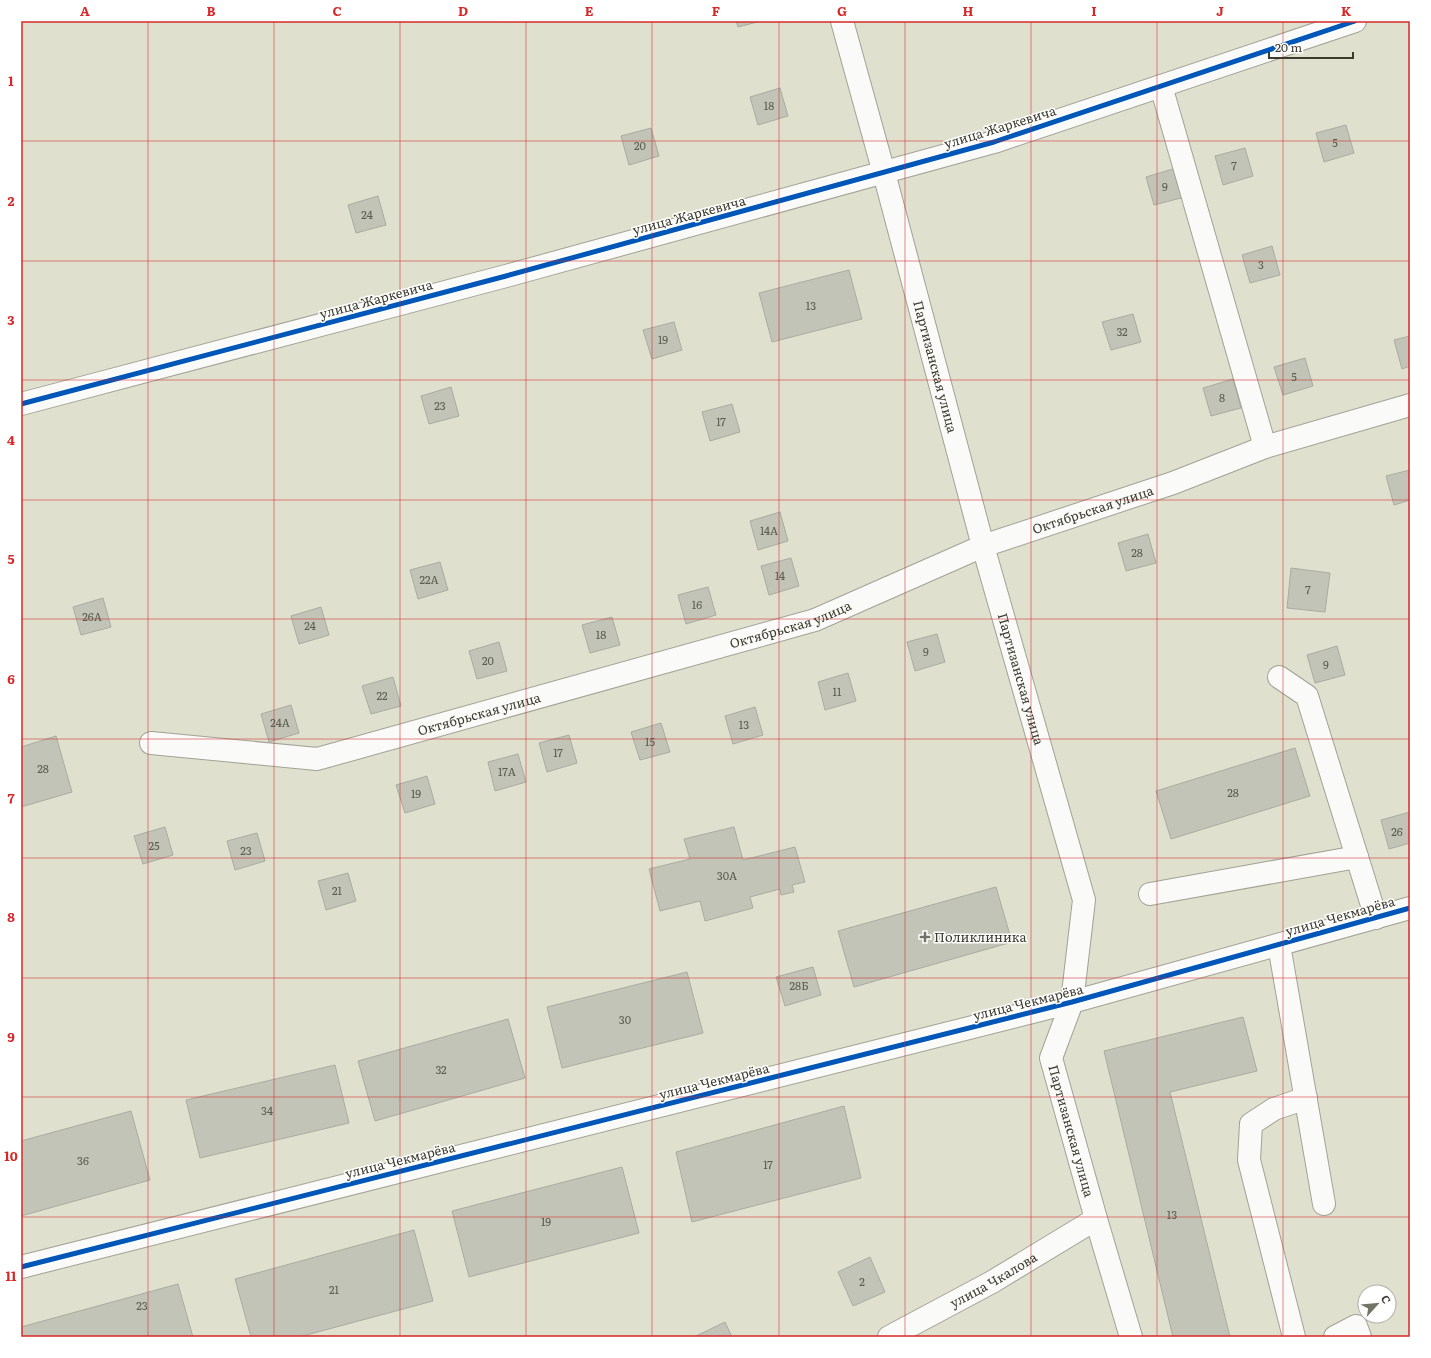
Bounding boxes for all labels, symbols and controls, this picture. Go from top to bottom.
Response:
text: A [80,1,90,20]
text: B [207,1,216,20]
text: C [332,1,342,20]
text: D [458,1,468,20]
text: E [585,1,594,20]
text: F [712,1,720,20]
text: G [837,1,847,20]
text: H [963,1,974,20]
text: I [1091,1,1097,20]
text: J [1216,1,1224,20]
text: K [1341,1,1352,20]
scale bar [1269,34,1353,60]
text: 20 m [1275,38,1302,56]
text: 1 [8,71,14,90]
house number: 18 [764,97,774,113]
street label: улица Жаркевича [941,100,1058,153]
house number: 5 [1332,134,1338,150]
house number: 20 [634,137,646,153]
house number: 7 [1231,157,1237,173]
house number: 9 [1162,178,1168,194]
street label: улица Жаркевича [630,190,748,239]
text: 2 [8,191,15,210]
house number: 24 [361,206,373,222]
house number: 3 [1258,256,1264,272]
street label: улица Жаркевича [317,274,435,323]
house number: 13 [806,297,816,313]
street label: Партизанская улица [909,298,963,435]
text: 3 [7,310,15,329]
house number: 32 [1116,323,1128,339]
house number: 19 [658,331,668,347]
house number: 5 [1291,368,1297,384]
house number: 8 [1219,389,1225,405]
house number: 23 [434,397,446,413]
house number: 17 [716,413,726,429]
text: 4 [7,430,15,449]
street label: Октябрьская улица [1029,480,1156,538]
house number: 14А [760,522,778,538]
house number: 28 [1131,544,1143,560]
text: 5 [7,549,15,568]
house number: 14 [775,567,785,583]
house number: 22А [419,571,439,587]
house number: 7 [1305,581,1311,597]
street label: Октябрьская улица [727,595,854,652]
house number: 16 [692,596,702,612]
house number: 26А [82,608,102,624]
street label: Партизанская улица [994,611,1049,747]
house number: 24 [304,617,316,633]
house number: 18 [596,626,606,642]
house number: 9 [923,643,929,659]
house number: 20 [482,652,494,668]
house number: 9 [1323,656,1329,672]
text: 6 [7,669,15,688]
house number: 11 [833,683,842,699]
house number: 22 [376,687,388,703]
street label: Октябрьская улица [415,687,543,739]
house number: 24А [270,714,290,730]
house number: 13 [739,716,749,732]
house number: 15 [645,733,655,749]
house number: 17 [553,744,563,760]
house number: 28 [37,760,49,776]
house number: 17А [498,763,516,779]
house number: 28 [1227,784,1239,800]
house number: 19 [411,785,421,801]
text: 7 [7,788,15,807]
house number: 26 [1391,823,1403,839]
house number: 25 [148,837,160,853]
house number: 23 [240,842,252,858]
house number: 30А [717,867,737,883]
house number: 21 [332,882,343,898]
street label: улица Чекмарёва [1283,891,1397,940]
text: 8 [7,907,15,926]
place label: Поликлиника [934,927,1027,946]
marker: Поликлиника [919,931,931,943]
house number: 28Б [790,977,808,993]
street label: улица Чекмарёва [971,979,1085,1024]
house number: 30 [619,1011,631,1027]
text: 9 [7,1027,15,1046]
street label: улица Чекмарёва [657,1058,771,1103]
house number: 32 [435,1061,447,1077]
street label: Партизанская улица [1044,1063,1099,1199]
house number: 34 [261,1102,273,1118]
street label: улица Чекмарёва [343,1137,457,1182]
text: 10 [4,1146,18,1165]
house number: 36 [77,1152,89,1168]
house number: 17 [763,1156,773,1172]
house number: 13 [1167,1206,1177,1222]
house number: 19 [541,1213,551,1229]
street label: улица Чкалова [946,1247,1040,1312]
text: 11 [6,1266,17,1285]
house number: 2 [859,1273,865,1289]
house number: 21 [329,1281,340,1297]
north arrow [1357,1284,1397,1324]
text: С [1378,1292,1396,1306]
house number: 23 [136,1297,148,1313]

